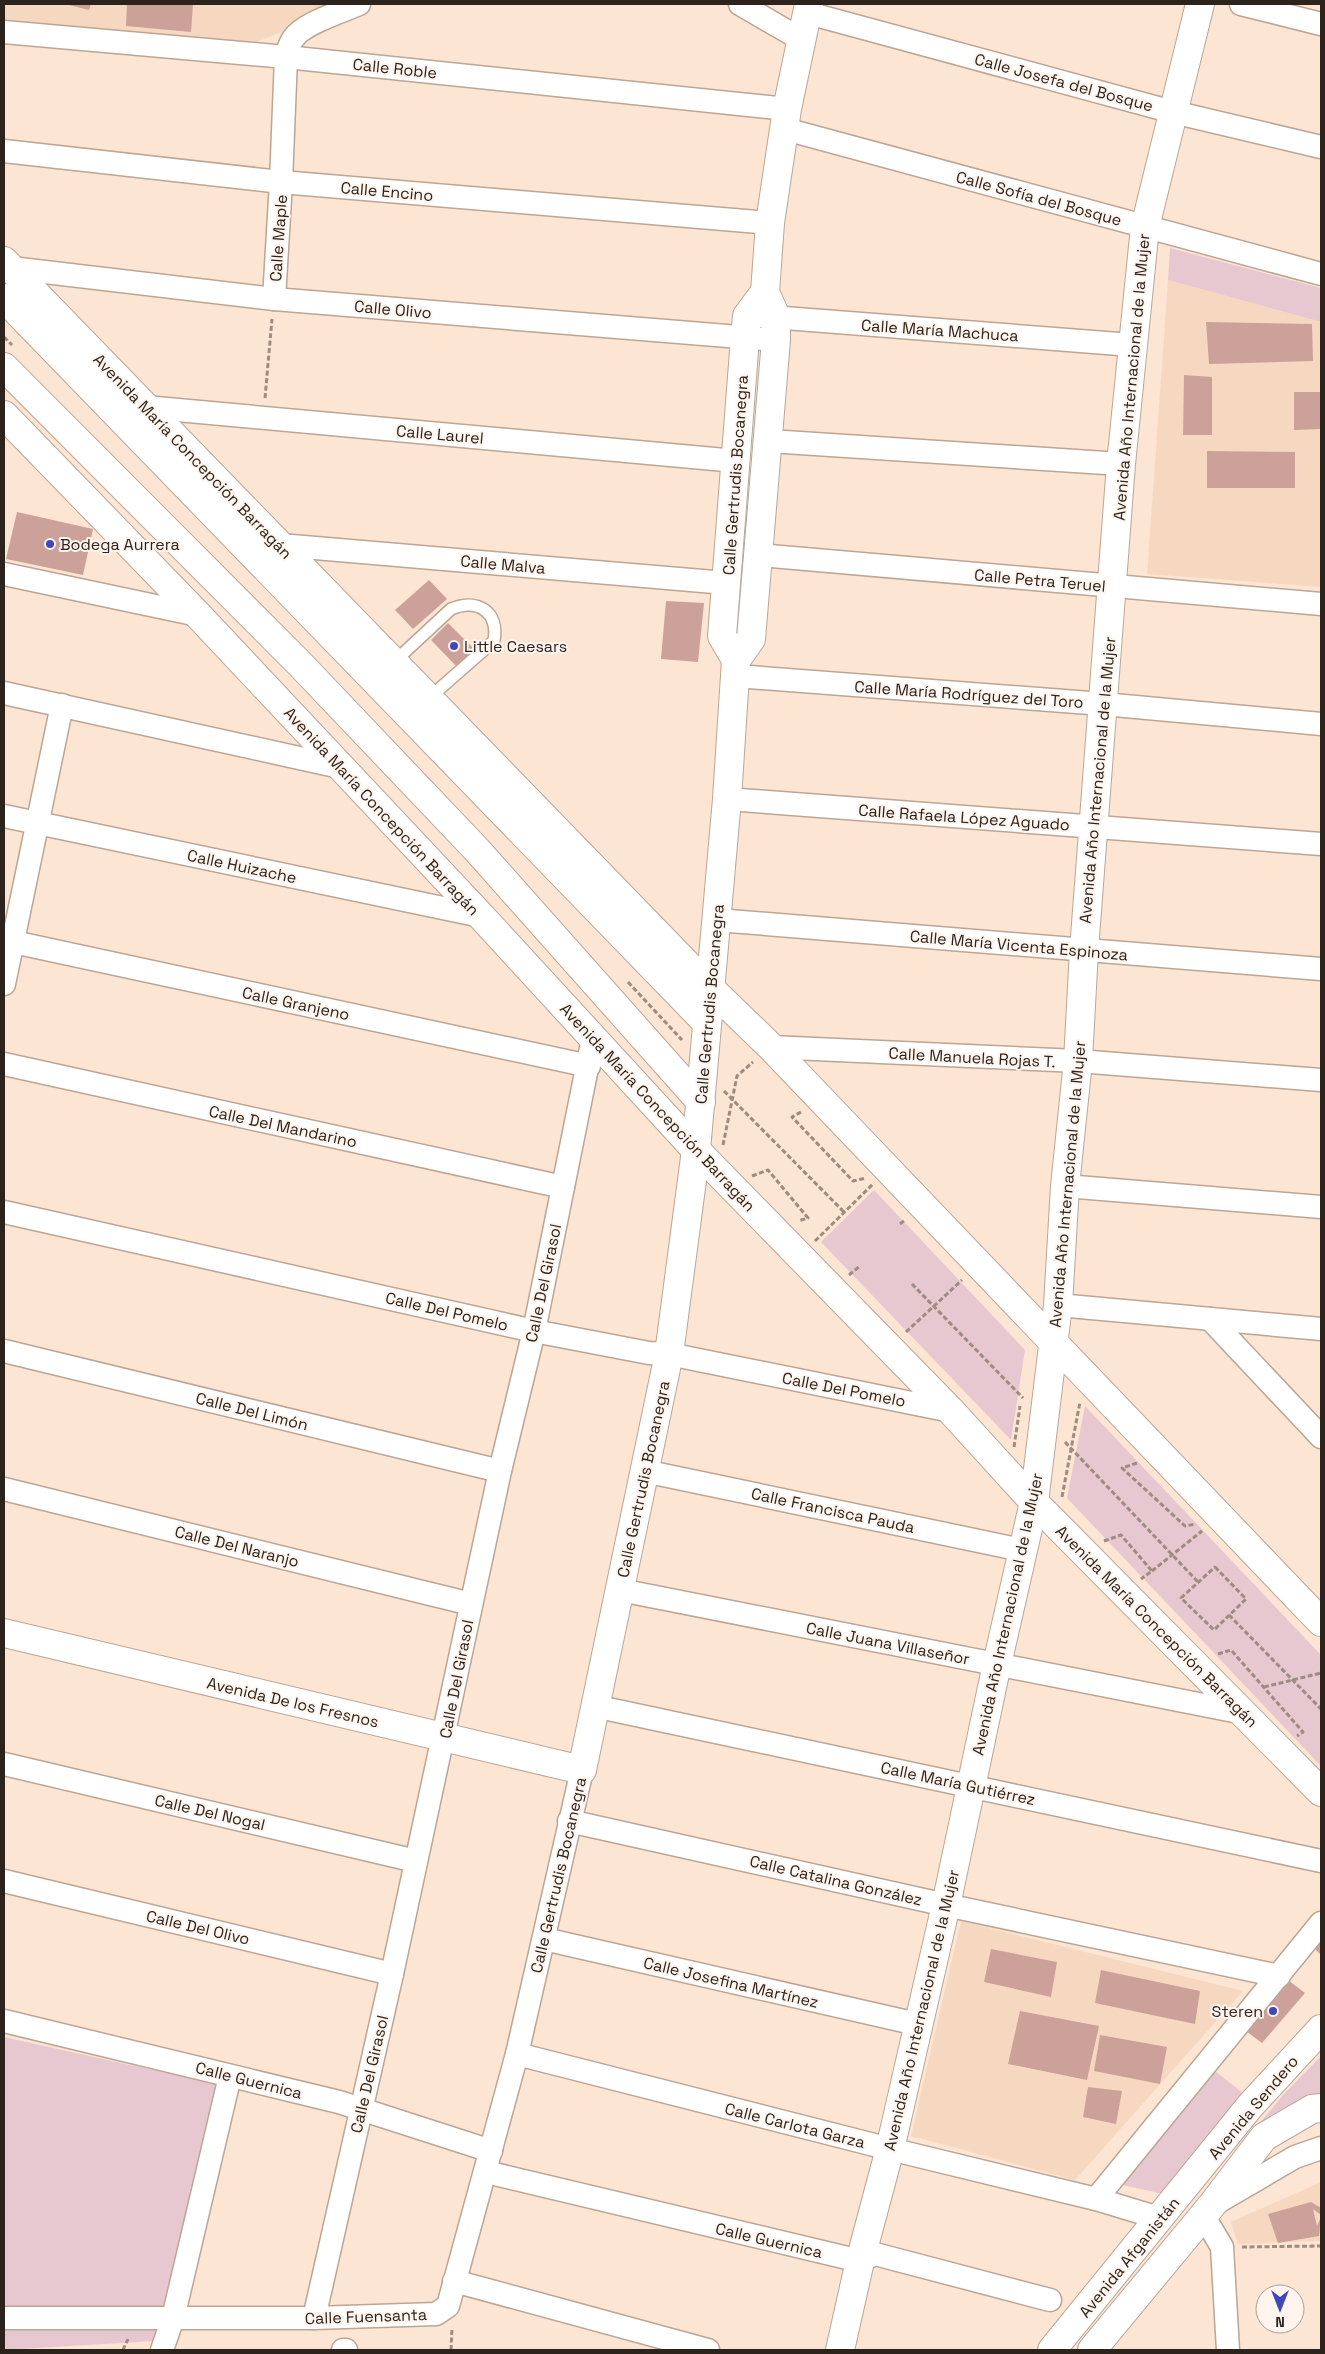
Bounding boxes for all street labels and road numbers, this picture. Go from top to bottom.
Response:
street label: Calle Josefa del Bosque [972,49,1155,116]
street label: Calle Roble [352,54,438,83]
street label: Calle Sofía del Bosque [954,166,1124,231]
street label: Calle Encino [340,177,434,206]
street label: Calle Maple [265,194,292,282]
street label: Avenida Año Internacional de la Mujer [1108,233,1155,521]
street label: Calle Olivo [353,296,433,323]
street label: Calle María Machuca [861,315,1019,346]
street label: Avenida María Concepción Barragán [89,349,297,564]
street label: Calle Gertrudis Bocanegra [718,374,753,576]
street label: Calle Laurel [395,420,484,449]
street label: Calle Malva [459,550,546,579]
street label: Calle Petra Teruel [973,564,1107,597]
street label: Avenida Año Internacional de la Mujer [1074,636,1121,924]
street label: Calle María Rodríguez del Toro [854,676,1084,713]
street label: Avenida María Concepción Barragán [279,703,484,920]
street label: Calle Rafaela López Aguado [858,800,1070,835]
street label: Calle Huizache [185,845,298,888]
street label: Calle Gertrudis Bocanegra [690,903,729,1105]
street label: Calle María Vicenta Espinoza [909,926,1129,965]
street label: Calle Granjeno [240,982,352,1025]
street label: Avenida María Concepción Barragán [555,999,760,1216]
street label: Avenida Año Internacional de la Mujer [1044,1040,1091,1328]
street label: Calle Manuela Rojas T. [888,1043,1056,1072]
street label: Calle Del Mandarino [207,1101,359,1152]
street label: Calle Del Girasol [521,1222,566,1344]
street label: Calle Del Pomelo [383,1287,510,1336]
street label: Calle Del Pomelo [780,1367,907,1412]
street label: Calle Gertrudis Bocanegra [612,1379,675,1579]
street label: Calle Del Limón [193,1387,310,1436]
street label: Avenida Año Internacional de la Mujer [967,1471,1048,1757]
street label: Calle Francisca Pauda [749,1483,917,1538]
street label: Calle Del Naranjo [173,1521,301,1572]
street label: Avenida María Concepción Barragán [1051,1521,1262,1732]
street label: Calle Juana Villaseñor [804,1617,972,1670]
street label: Calle Del Girasol [435,1618,478,1740]
street label: Avenida De los Fresnos [205,1672,381,1732]
street label: Calle María Gutiérrez [879,1757,1037,1810]
street label: Calle Gertrudis Bocanegra [526,1775,591,1975]
street label: Calle Del Nogal [153,1790,267,1835]
street label: Calle Catalina González [748,1850,924,1911]
street label: Avenida Año Internacional de la Mujer [879,1867,964,2153]
street label: Calle Del Olivo [144,1905,252,1950]
street label: Calle Josefina Martínez [641,1952,820,2013]
street label: Calle Del Girasol [346,2013,393,2135]
street label: Avenida Sendero [1204,2051,1303,2164]
street label: Calle Guernica [193,2057,304,2104]
street label: Calle Carlota Garza [723,2098,867,2153]
street label: Avenida Afganistán [1074,2193,1184,2322]
street label: Calle Guernica [713,2218,824,2263]
street label: Calle Fuensanta [305,2304,427,2329]

